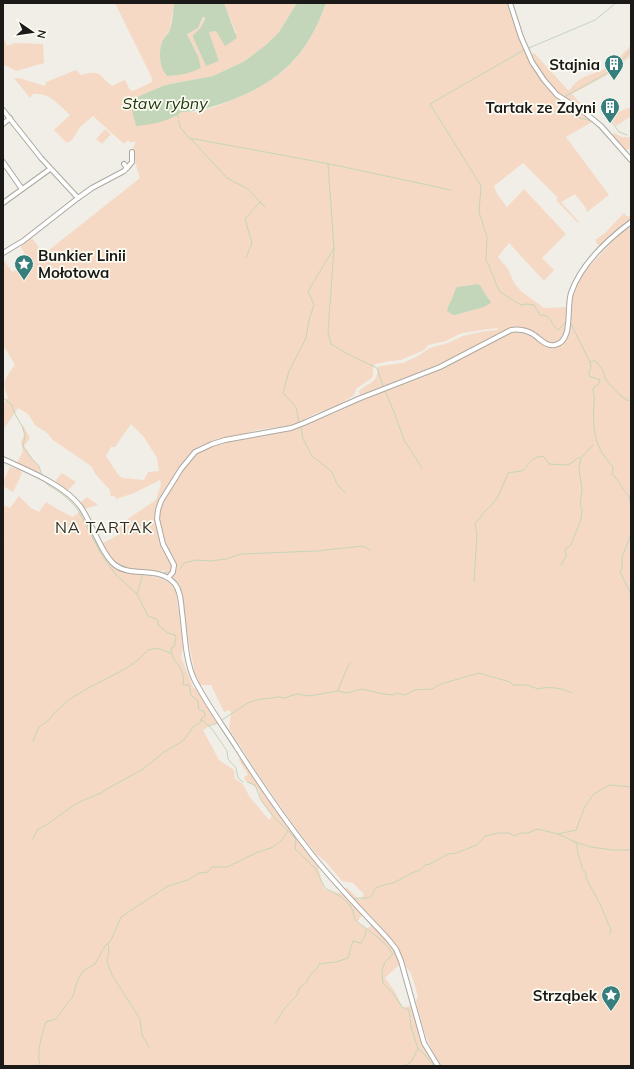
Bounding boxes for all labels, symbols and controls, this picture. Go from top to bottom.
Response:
north arrow [12,12,52,52]
text: N [34,29,49,40]
building icon: Stajnia [603,53,625,81]
place label: Stajnia [549,55,600,74]
water label: Staw rybny [122,93,208,113]
building icon: Tartak ze Zdyni [599,96,621,124]
place label: Tartak ze Zdyni [486,98,596,117]
place label: Bunkier Linii Mołotowa [38,246,126,282]
place icon: Bunkier Linii Mołotowa [13,253,35,281]
district label: NA TARTAK [55,517,153,537]
place icon: Strząbek [600,984,622,1012]
place label: Strząbek [533,986,598,1005]

